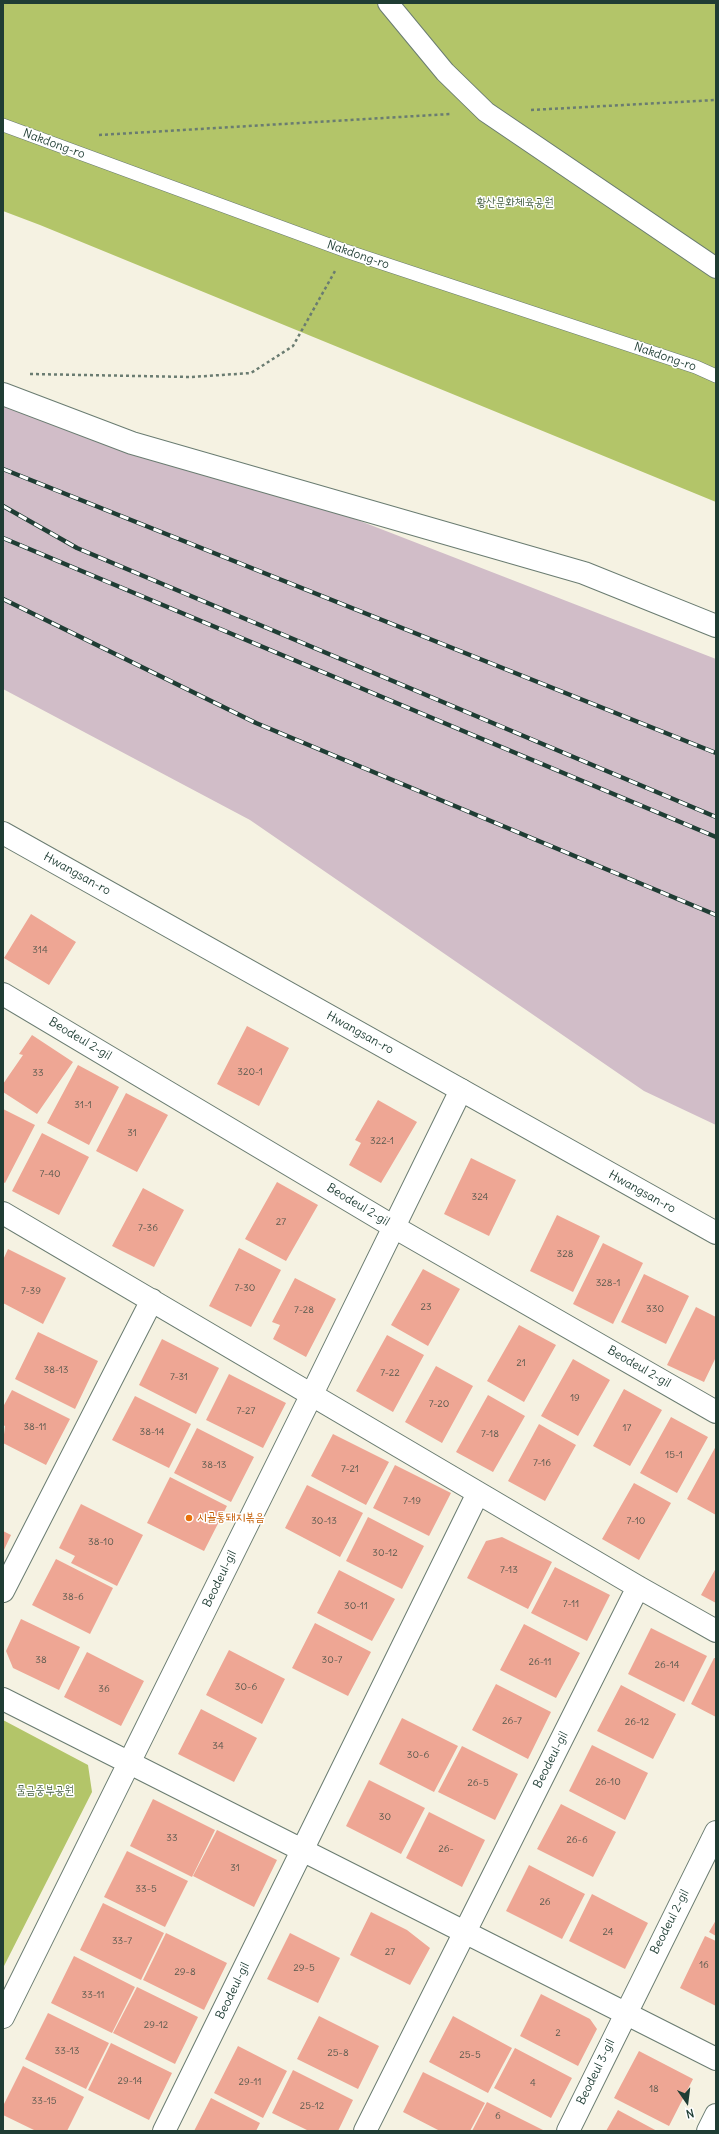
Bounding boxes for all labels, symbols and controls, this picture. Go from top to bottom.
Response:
street label: Nakdong-ro [21,126,87,162]
park label: 황산문화체육공원 [476,196,554,210]
street label: Nakdong-ro [325,238,391,272]
street label: Nakdong-ro [632,340,698,374]
street label: Hwangsan-ro [41,850,113,898]
house number: 314 [32,944,48,956]
street label: Hwangsan-ro [324,1009,396,1057]
street label: Beodeul 2-gil [46,1015,114,1063]
house number: 320-1 [237,1066,263,1078]
house number: 33 [32,1067,44,1079]
house number: 31-1 [74,1099,92,1111]
house number: 31 [127,1127,137,1139]
house number: 322-1 [370,1135,394,1147]
house number: 7-40 [39,1168,61,1180]
street label: Hwangsan-ro [606,1168,678,1216]
street label: Beodeul 2-gil [324,1181,392,1229]
house number: 324 [472,1191,488,1203]
house number: 27 [276,1216,286,1228]
house number: 7-36 [138,1222,158,1234]
house number: 328 [557,1248,573,1260]
house number: 328-1 [596,1277,620,1289]
house number: 7-30 [235,1282,255,1294]
house number: 7-39 [21,1285,41,1297]
house number: 23 [420,1301,432,1313]
house number: 330 [646,1303,664,1315]
house number: 7-28 [294,1304,314,1316]
street label: Beodeul 2-gil [605,1343,673,1391]
house number: 21 [516,1357,526,1369]
house number: 38-13 [44,1364,68,1376]
house number: 7-22 [380,1367,400,1379]
house number: 7-31 [170,1371,188,1383]
house number: 19 [570,1392,580,1404]
house number: 7-20 [429,1398,449,1410]
house number: 7-27 [237,1405,255,1417]
house number: 38-11 [23,1421,47,1433]
house number: 17 [623,1422,631,1434]
house number: 38-14 [140,1426,164,1438]
house number: 7-18 [481,1428,499,1440]
house number: 15-1 [665,1449,683,1461]
house number: 7-16 [533,1457,551,1469]
house number: 38-13 [202,1459,226,1471]
house number: 7-21 [341,1463,359,1475]
house number: 7-19 [403,1495,421,1507]
place label: 시골통돼지볶음 [197,1511,265,1525]
marker: 시골통돼지볶음 [184,1513,194,1523]
house number: 30-13 [311,1515,337,1527]
house number: 7-10 [627,1515,645,1527]
house number: 38-10 [88,1536,114,1548]
house number: 30-12 [372,1547,398,1559]
street label: Beodeul-gil [200,1548,240,1610]
house number: 7-13 [500,1564,518,1576]
house number: 38-6 [62,1591,84,1603]
house number: 7-11 [563,1598,579,1610]
house number: 30-11 [344,1600,368,1612]
house number: 38 [35,1654,47,1666]
house number: 30-7 [321,1654,343,1666]
house number: 26-11 [529,1656,551,1668]
house number: 26-14 [655,1659,679,1671]
house number: 30-6 [235,1681,257,1693]
house number: 36 [98,1683,110,1695]
house number: 26-7 [502,1715,522,1727]
house number: 26-12 [625,1716,649,1728]
street label: Beodeul-gil [531,1729,571,1791]
house number: 34 [212,1740,224,1752]
house number: 30-6 [407,1749,429,1761]
house number: 26-10 [595,1776,621,1788]
house number: 26-5 [467,1777,489,1789]
park label: 물금중부공원 [16,1784,74,1798]
house number: 30 [379,1811,391,1823]
house number: 33 [166,1832,178,1844]
house number: 26-6 [566,1834,588,1846]
house number: 26- [438,1843,454,1855]
house number: 31 [230,1862,240,1874]
house number: 33-5 [135,1883,157,1895]
street label: Beodeul 2-gil [648,1887,692,1957]
house number: 26 [539,1896,551,1908]
house number: 24 [602,1926,614,1938]
house number: 33-7 [112,1935,132,1947]
house number: 27 [385,1946,395,1958]
house number: 16 [699,1959,709,1971]
street label: Beodeul-gil [213,1960,253,2022]
house number: 29-5 [293,1962,315,1974]
house number: 29-8 [174,1966,196,1978]
house number: 33-11 [81,1989,105,2001]
house number: 29-12 [144,2019,168,2031]
house number: 2 [555,2027,561,2039]
street label: Beodeul 3-gil [574,2037,618,2107]
house number: 33-13 [55,2045,79,2057]
house number: 25-8 [327,2047,349,2059]
house number: 25-5 [459,2049,481,2061]
house number: 29-14 [118,2075,142,2087]
house number: 29-11 [239,2076,261,2088]
house number: 4 [530,2077,536,2089]
north arrow [667,2082,707,2122]
house number: 18 [649,2083,659,2095]
house number: 33-15 [32,2095,56,2107]
house number: 25-12 [300,2100,324,2112]
text: N [685,2106,695,2121]
house number: 6 [495,2110,501,2122]

